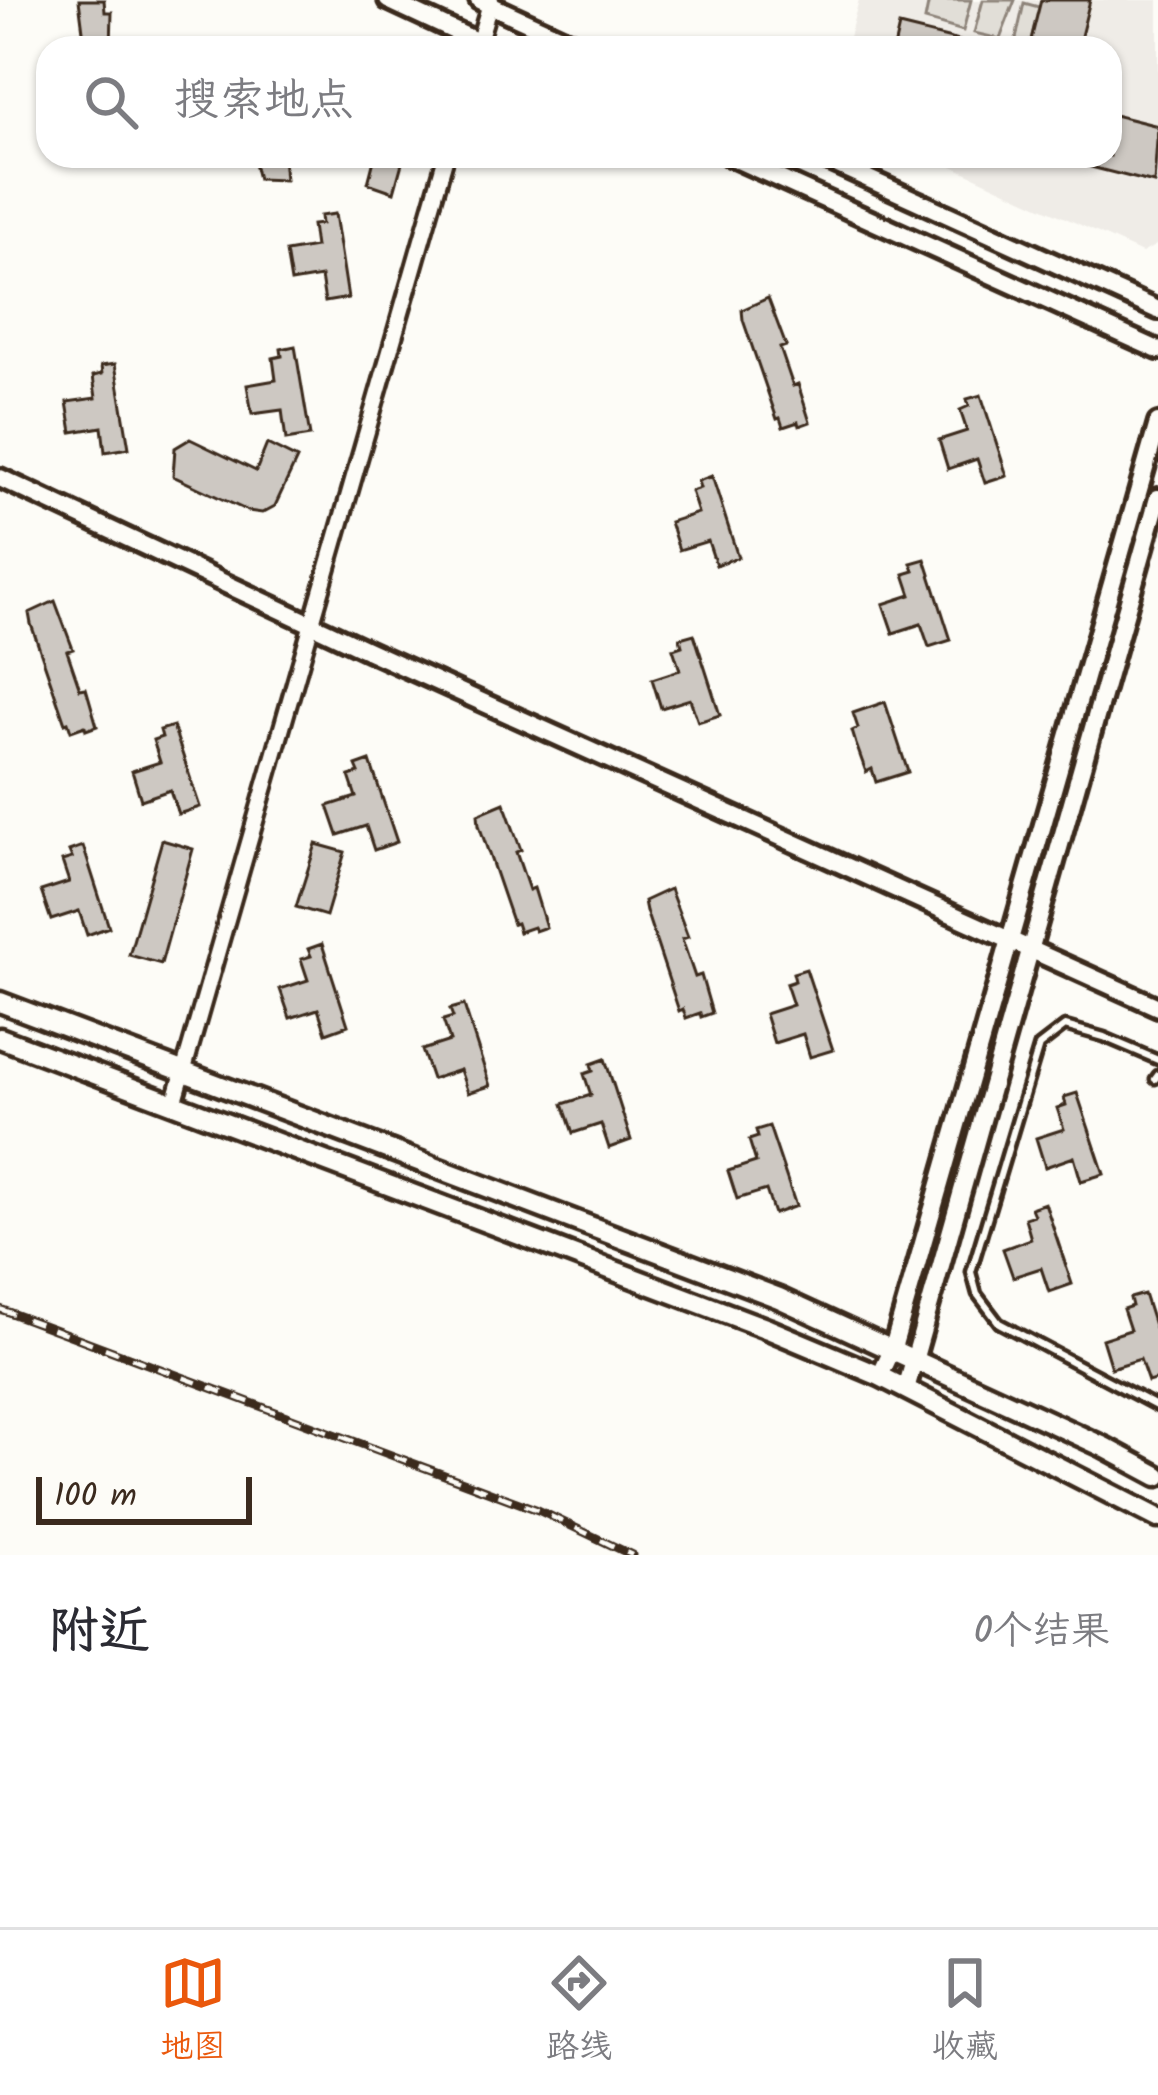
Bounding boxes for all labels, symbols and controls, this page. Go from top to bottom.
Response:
search box [36,36,1122,168]
text: 搜索地点 [174,66,354,138]
icon: search [78,69,144,135]
scale bar [36,1471,252,1524]
text: 100 m [54,1471,137,1524]
text: 附近 [48,1593,150,1674]
text: 0个结果 [973,1602,1110,1664]
tab: 地图 [160,1950,226,2075]
tab: 路线 [546,1950,612,2075]
tab: 收藏 [932,1950,998,2075]

